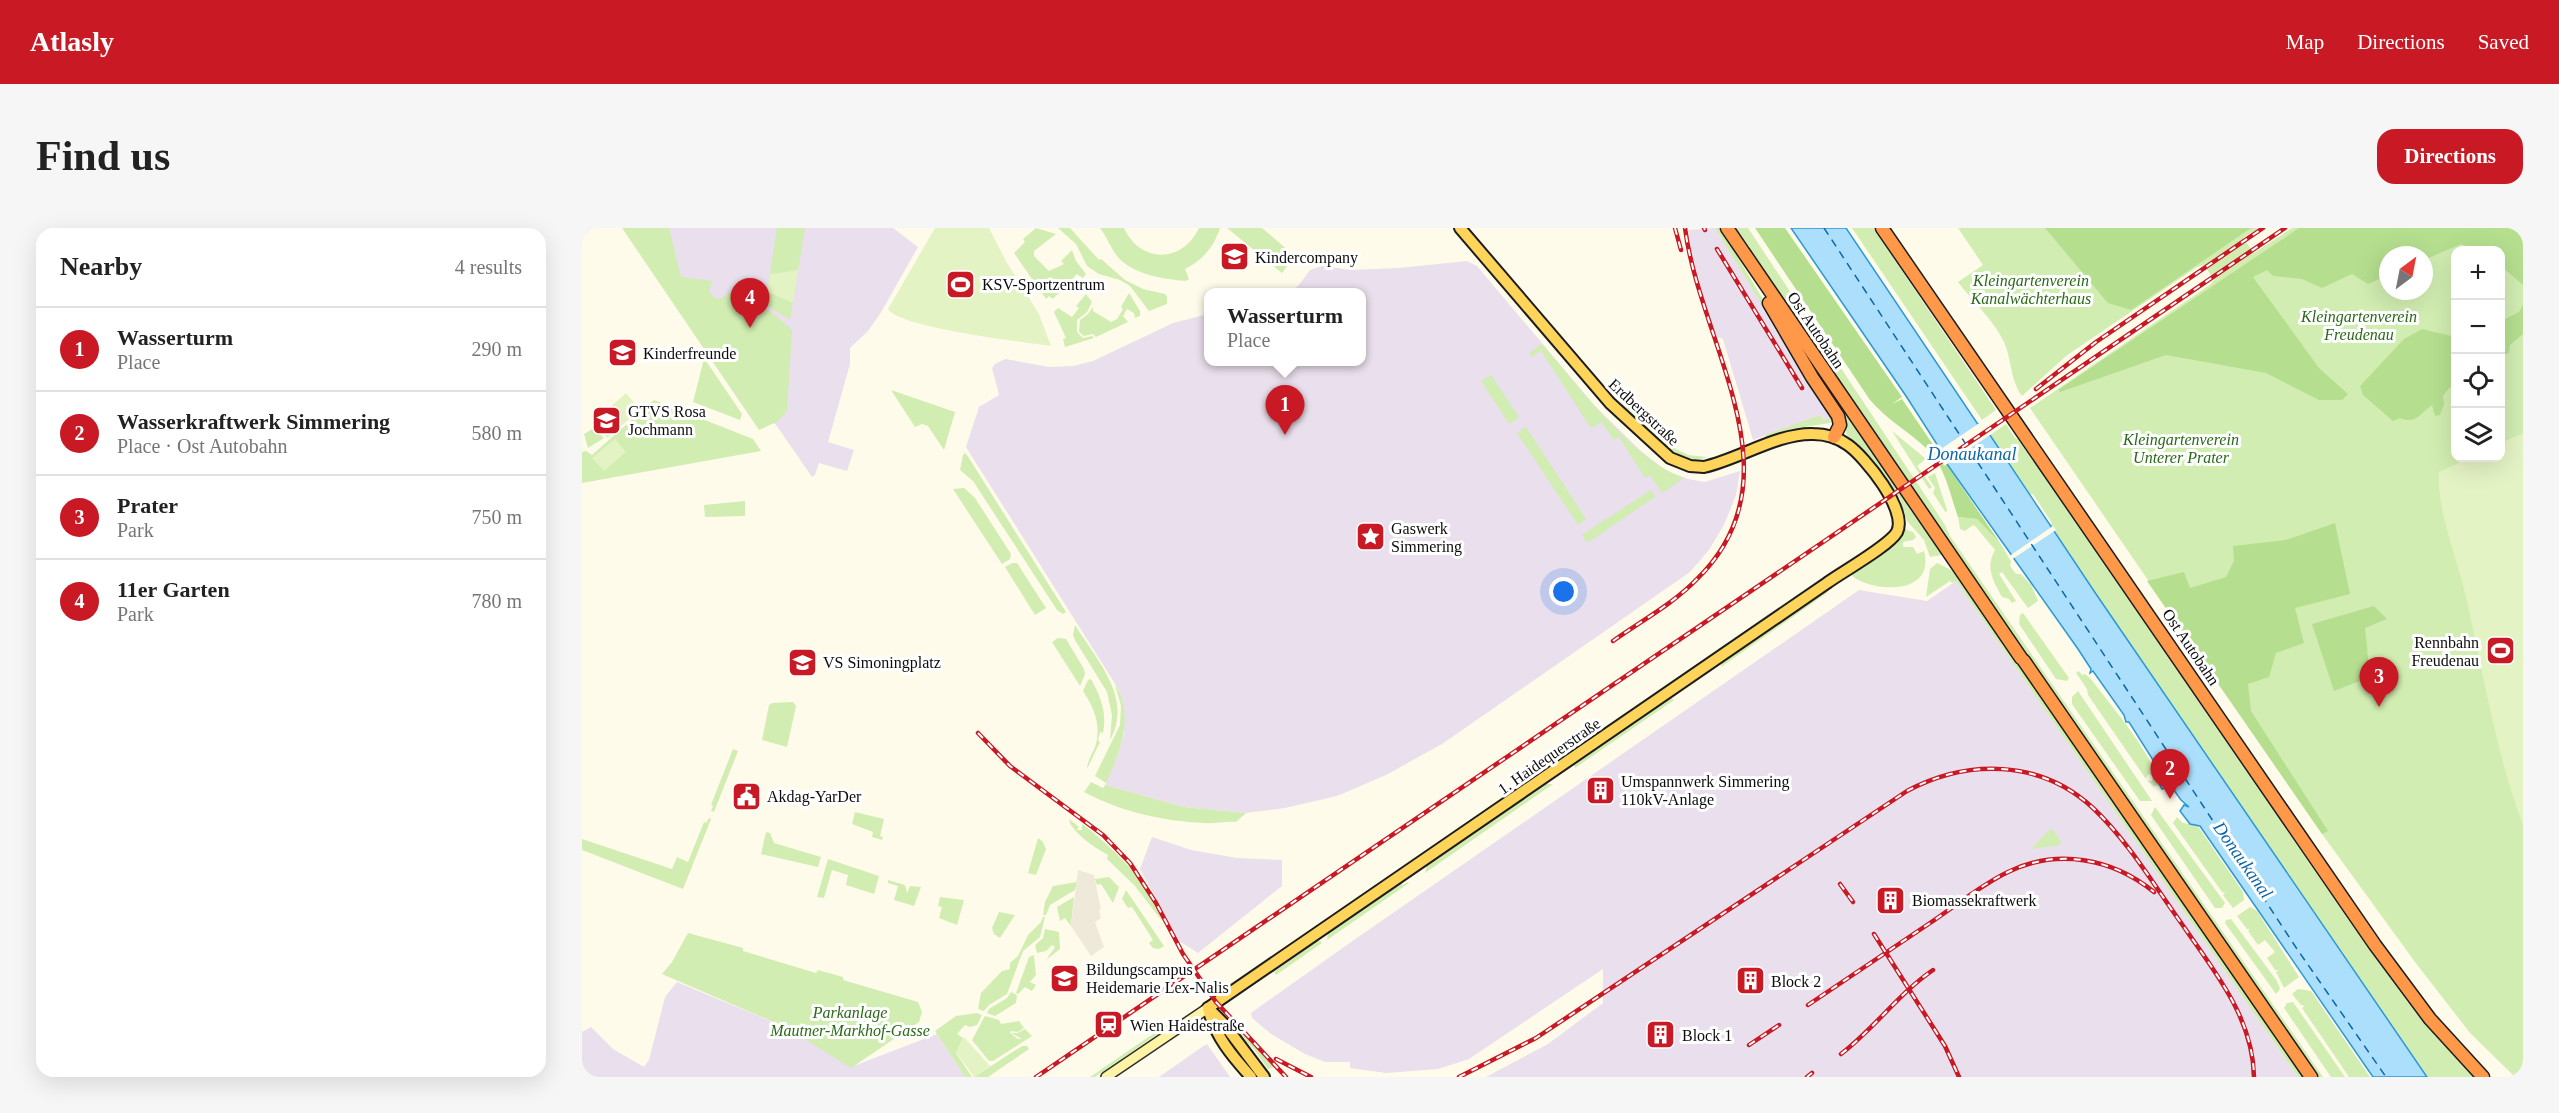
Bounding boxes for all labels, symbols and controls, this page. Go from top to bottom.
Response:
text: Atlasly [30,26,114,57]
text: Map [2286,30,2324,54]
text: Directions [2357,30,2445,54]
text: Saved [2478,30,2529,54]
button: Directions [2377,129,2523,184]
text: Find us [36,133,170,179]
school or university icon: Kindercompany [1218,241,1250,273]
north arrow [2379,246,2433,300]
map controls [2451,246,2505,462]
button: + [2451,246,2505,300]
place label: Kindercompany [1255,249,1358,267]
text: Nearby [60,252,142,281]
text: 4 results [455,256,522,278]
sports icon: KSV-Sportzentrum [945,268,977,300]
park label: Kleingartenverein Kanalwächterhaus [1970,272,2091,307]
place label: KSV-Sportzentrum [982,276,1106,294]
pin: 4 [730,279,770,328]
popup [1204,288,1366,366]
street label: Ost Autobahn [1784,289,1848,371]
button: − [2451,300,2505,354]
text: Wasserturm [1227,303,1343,328]
park label: Kleingartenverein Freudenau [2300,308,2417,343]
text: Wasserturm [117,325,233,350]
text: Place [1227,329,1270,351]
school or university icon: Kinderfreunde [606,337,638,369]
text: 1 [75,338,85,360]
text: 290 m [471,338,522,360]
place label: Kinderfreunde [643,345,736,362]
text: Place [117,351,160,373]
button: locate [2451,354,2505,408]
street label: Erdbergstraße [1605,375,1683,449]
pin: 1 [1266,386,1304,435]
place label: GTVS Rosa Jochmann [628,403,706,438]
school or university icon: GTVS Rosa Jochmann [591,404,623,436]
button: layers [2451,408,2505,462]
text: Wasserkraftwerk Simmering [117,409,390,434]
text: 2 [75,422,85,444]
text: 580 m [471,422,522,444]
park label: Kleingartenverein Unterer Prater [2122,431,2239,466]
text: Place · Ost Autobahn [117,435,288,457]
water label: Donaukanal [1927,444,2017,464]
text: Prater [117,493,178,518]
text: 3 [75,506,85,528]
text: 750 m [471,506,522,528]
text: Park [117,519,154,541]
place label: Gaswerk Simmering [1391,520,1462,556]
place icon: Gaswerk Simmering [1354,521,1386,553]
text: 11er Garten [117,577,230,602]
your location [1549,577,1578,606]
text: 4 [75,590,85,612]
text: 780 m [471,590,522,612]
text: Park [117,603,154,625]
street label: Ost Autobahn [2159,606,2223,688]
place label: Rennbahn Freudenau [2411,634,2479,669]
sports icon: Rennbahn Freudenau [2484,635,2516,667]
school or university icon: VS Simoningplatz [786,646,818,678]
place label: VS Simoningplatz [823,654,941,672]
pin: 3 [2360,658,2398,707]
street label: 1. Haidequerstraße [1495,714,1604,798]
pin: 2 [2150,750,2190,799]
place label: Umspannwerk Simmering 110kV-Anlage [1621,773,1789,809]
building icon: Umspannwerk Simmering 110kV-Anlage [1584,774,1616,806]
public building icon: Akdag-YarDer [730,780,762,812]
place label: Akdag-YarDer [767,788,862,806]
water label: Donaukanal [2209,817,2277,902]
building icon: Biomassekraftwerk [1875,884,1907,916]
place label: Biomassekraftwerk [1912,892,2036,909]
place label: Bildungscampus Heidemarie Lex-Nalis [1086,961,1229,996]
school or university icon: Bildungscampus Heidemarie Lex-Nalis [1049,962,1081,994]
building icon: Block 2 [1734,965,1766,997]
place label: Block 2 [1771,973,1821,990]
park label: Parkanlage Mautner-Markhof-Gasse [769,1004,930,1040]
station icon: Wien Haidestraße [1093,1009,1125,1041]
place label: Wien Haidestraße [1130,1017,1244,1034]
building icon: Block 1 [1645,1019,1677,1051]
place label: Block 1 [1682,1027,1732,1044]

